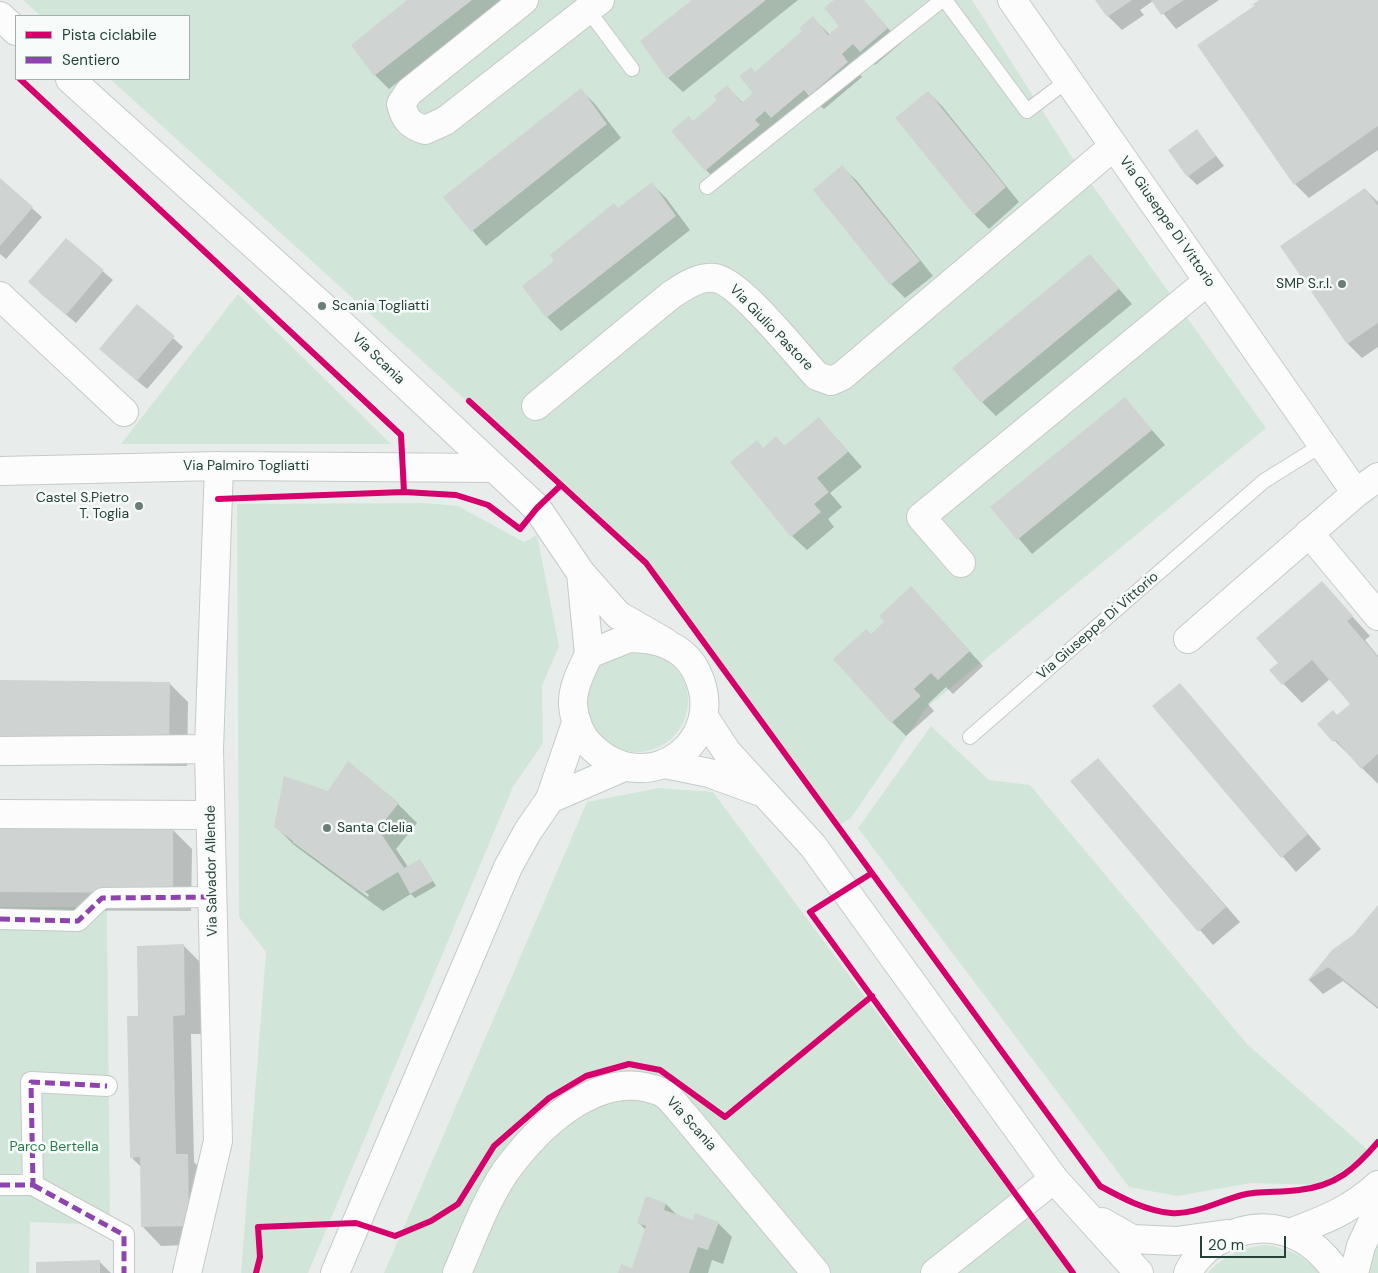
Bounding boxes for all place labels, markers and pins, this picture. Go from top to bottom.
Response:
place label: SMP S.r.l. [1276,276,1332,292]
marker: SMP S.r.l. [1336,278,1348,290]
place label: Scania Togliatti [332,298,429,314]
marker: Scania Togliatti [316,300,328,312]
place label: Castel S.Pietro T. Toglia [36,490,129,522]
marker: Castel S.Pietro T. Toglia [133,500,145,512]
place label: Santa Clelia [337,820,413,836]
marker: Santa Clelia [321,822,333,834]

